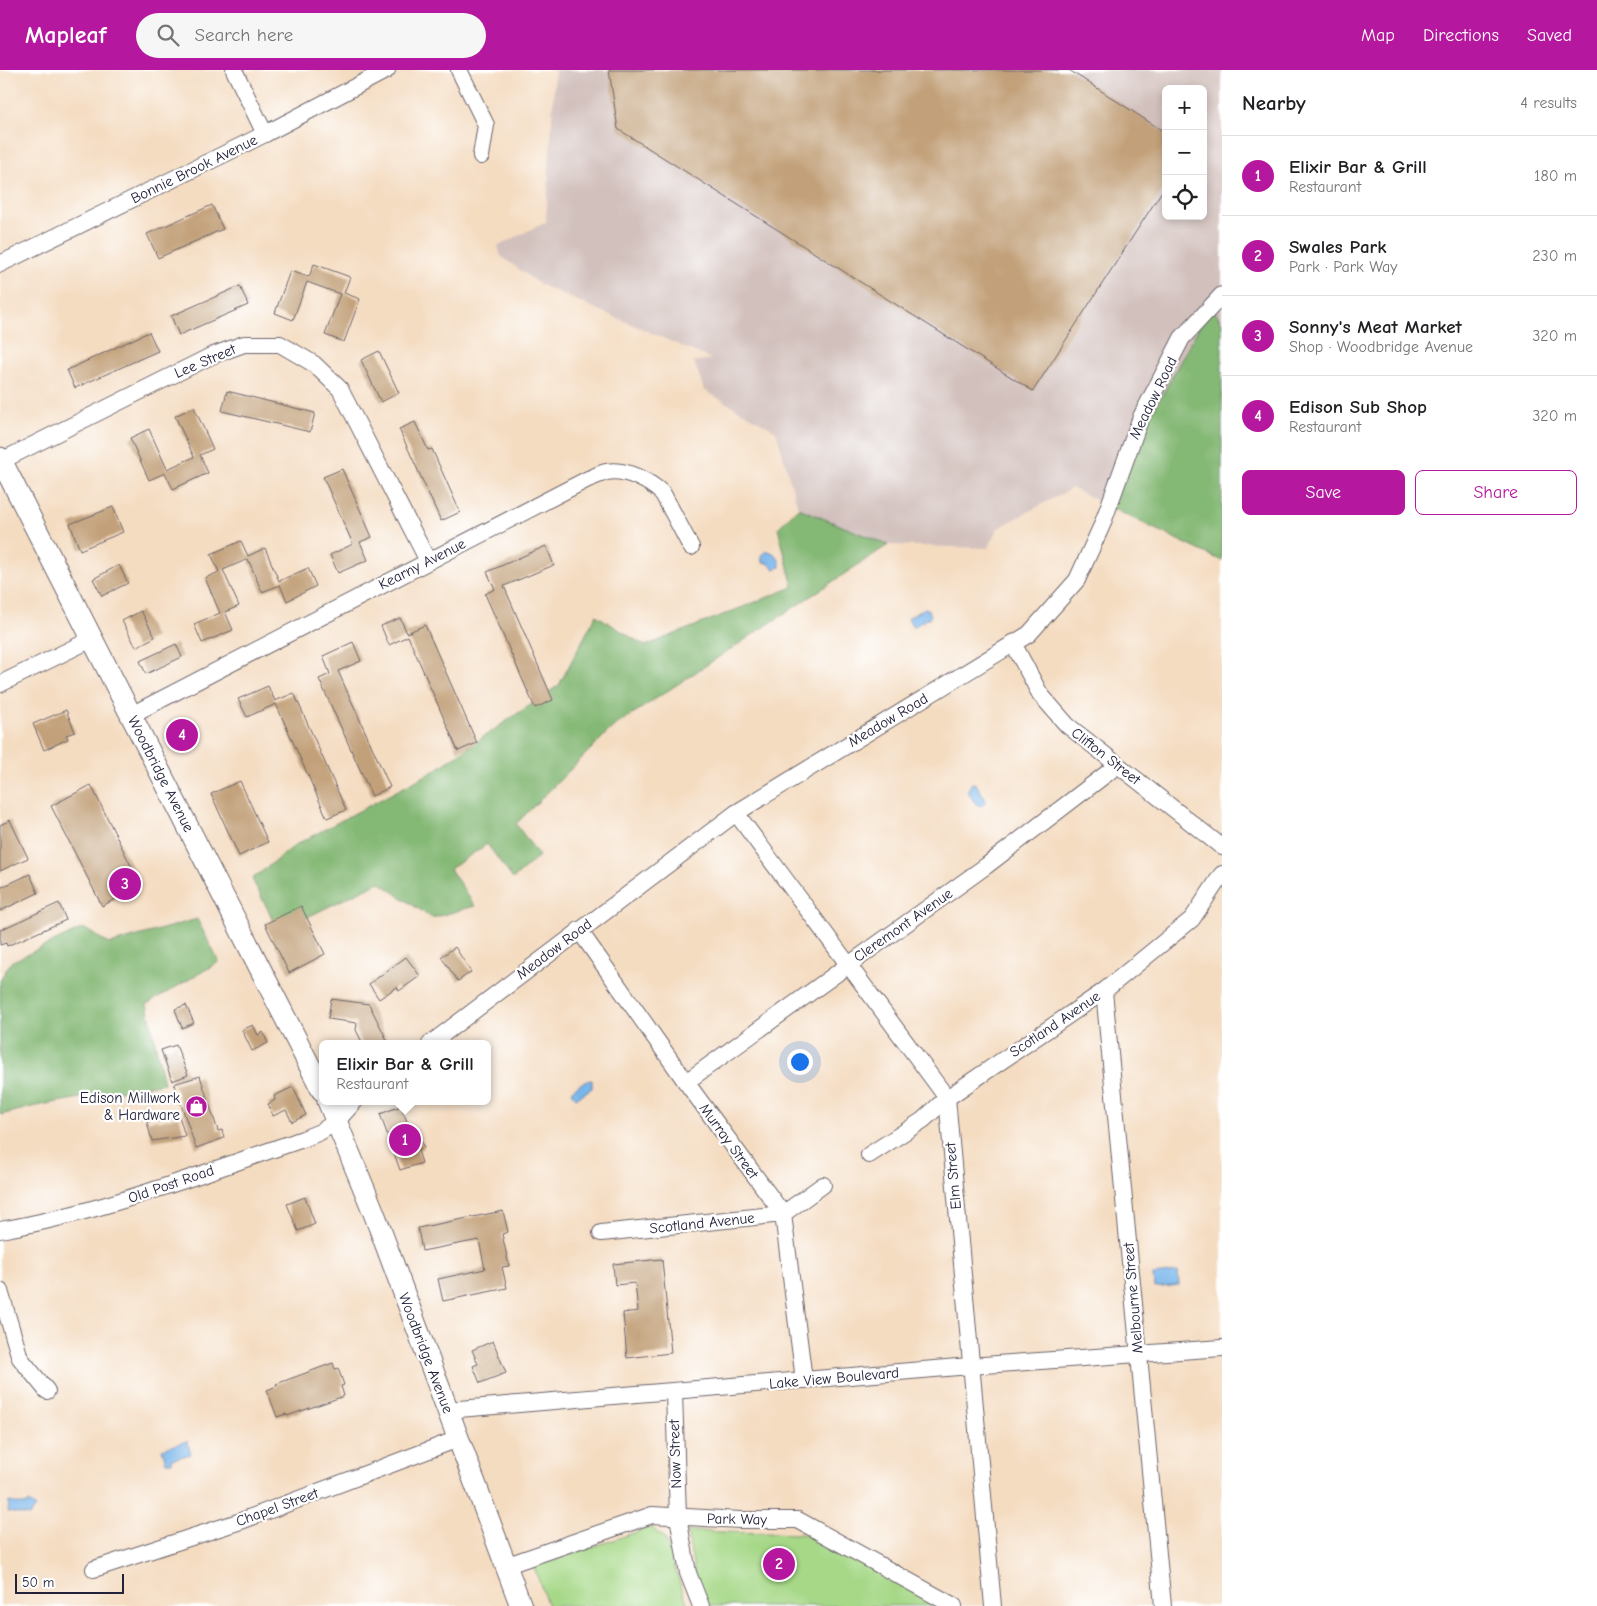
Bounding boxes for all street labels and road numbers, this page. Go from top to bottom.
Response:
street label: Bonnie Brook Avenue [128,130,261,207]
street label: Lee Street [172,340,239,382]
street label: Meadow Road [1125,354,1181,442]
street label: Kearny Avenue [375,534,469,594]
street label: Meadow Road [845,689,931,751]
street label: Woodbridge Avenue [124,713,198,835]
street label: Clifton Street [1068,723,1145,789]
street label: Cleremont Avenue [850,884,956,966]
street label: Meadow Road [513,915,595,983]
street label: Scotland Avenue [1006,987,1104,1061]
street label: Murray Street [696,1100,763,1183]
street label: Elm Street [941,1141,965,1210]
street label: Old Post Road [126,1161,216,1207]
street label: Scotland Avenue [649,1208,756,1237]
street label: Melbourne Street [1119,1241,1147,1354]
street label: Woodbridge Avenue [395,1290,457,1416]
street label: Lake View Boulevard [768,1363,900,1393]
street label: Now Street [665,1418,685,1489]
street label: Chapel Street [233,1484,321,1530]
street label: Park Way [707,1509,768,1529]

